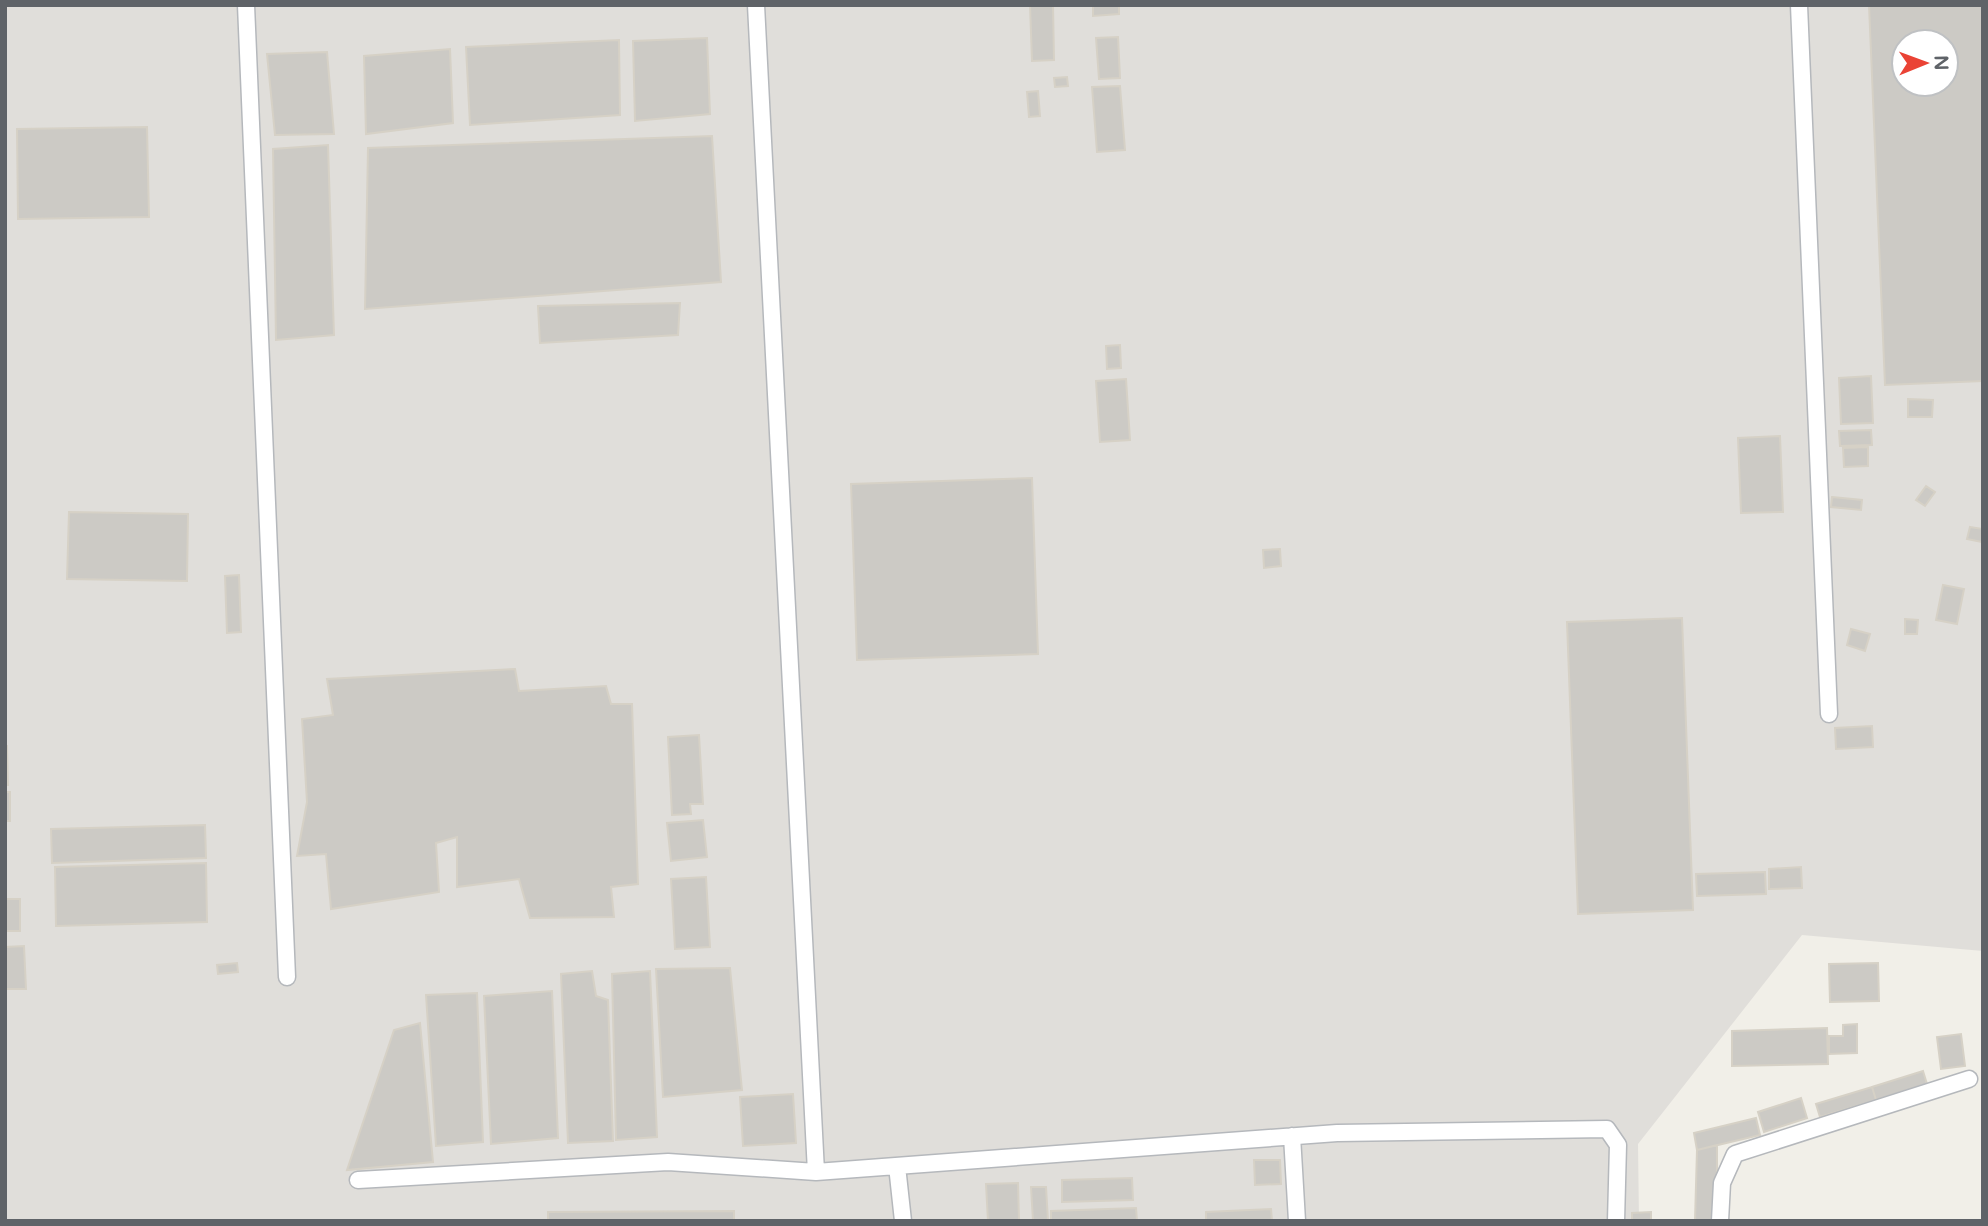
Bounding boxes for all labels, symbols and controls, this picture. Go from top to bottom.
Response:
north arrow [1890,28,1960,98]
text: N [1930,55,1952,71]

